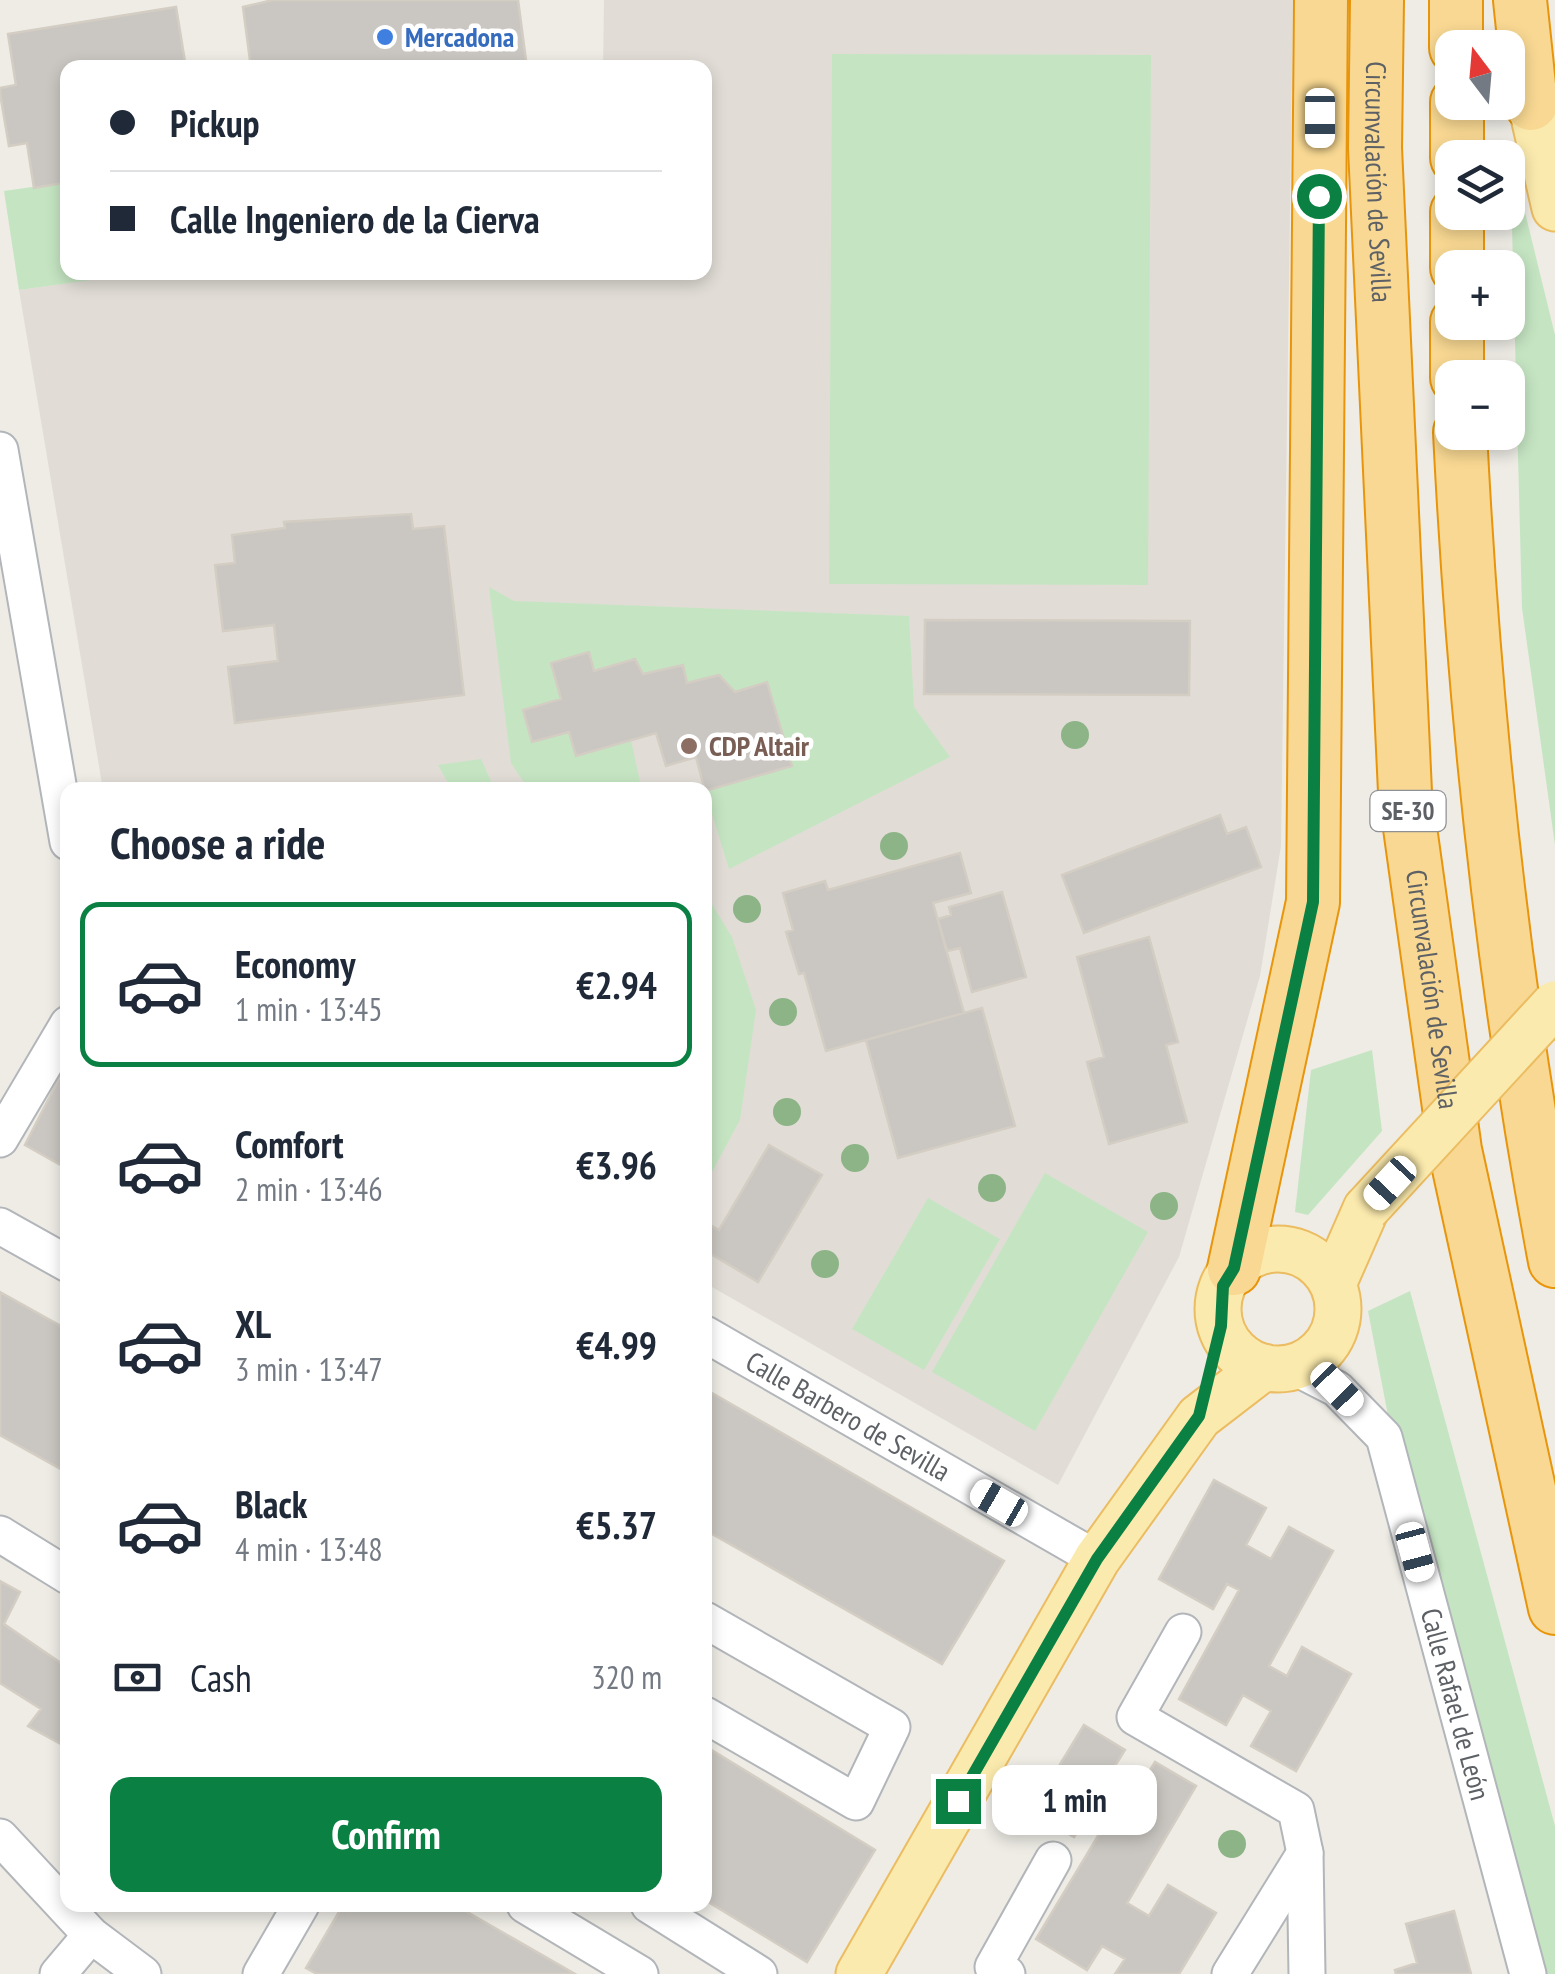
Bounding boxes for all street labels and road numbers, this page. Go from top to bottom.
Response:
street label: Circunvalación de Sevilla [1357,61,1401,303]
road number: SE-30 [1370,791,1446,831]
street label: Circunvalación de Sevilla [1398,867,1468,1111]
street label: Calle Barbero de Sevilla [740,1342,957,1489]
street label: Calle Rafael de León [1413,1604,1500,1804]

